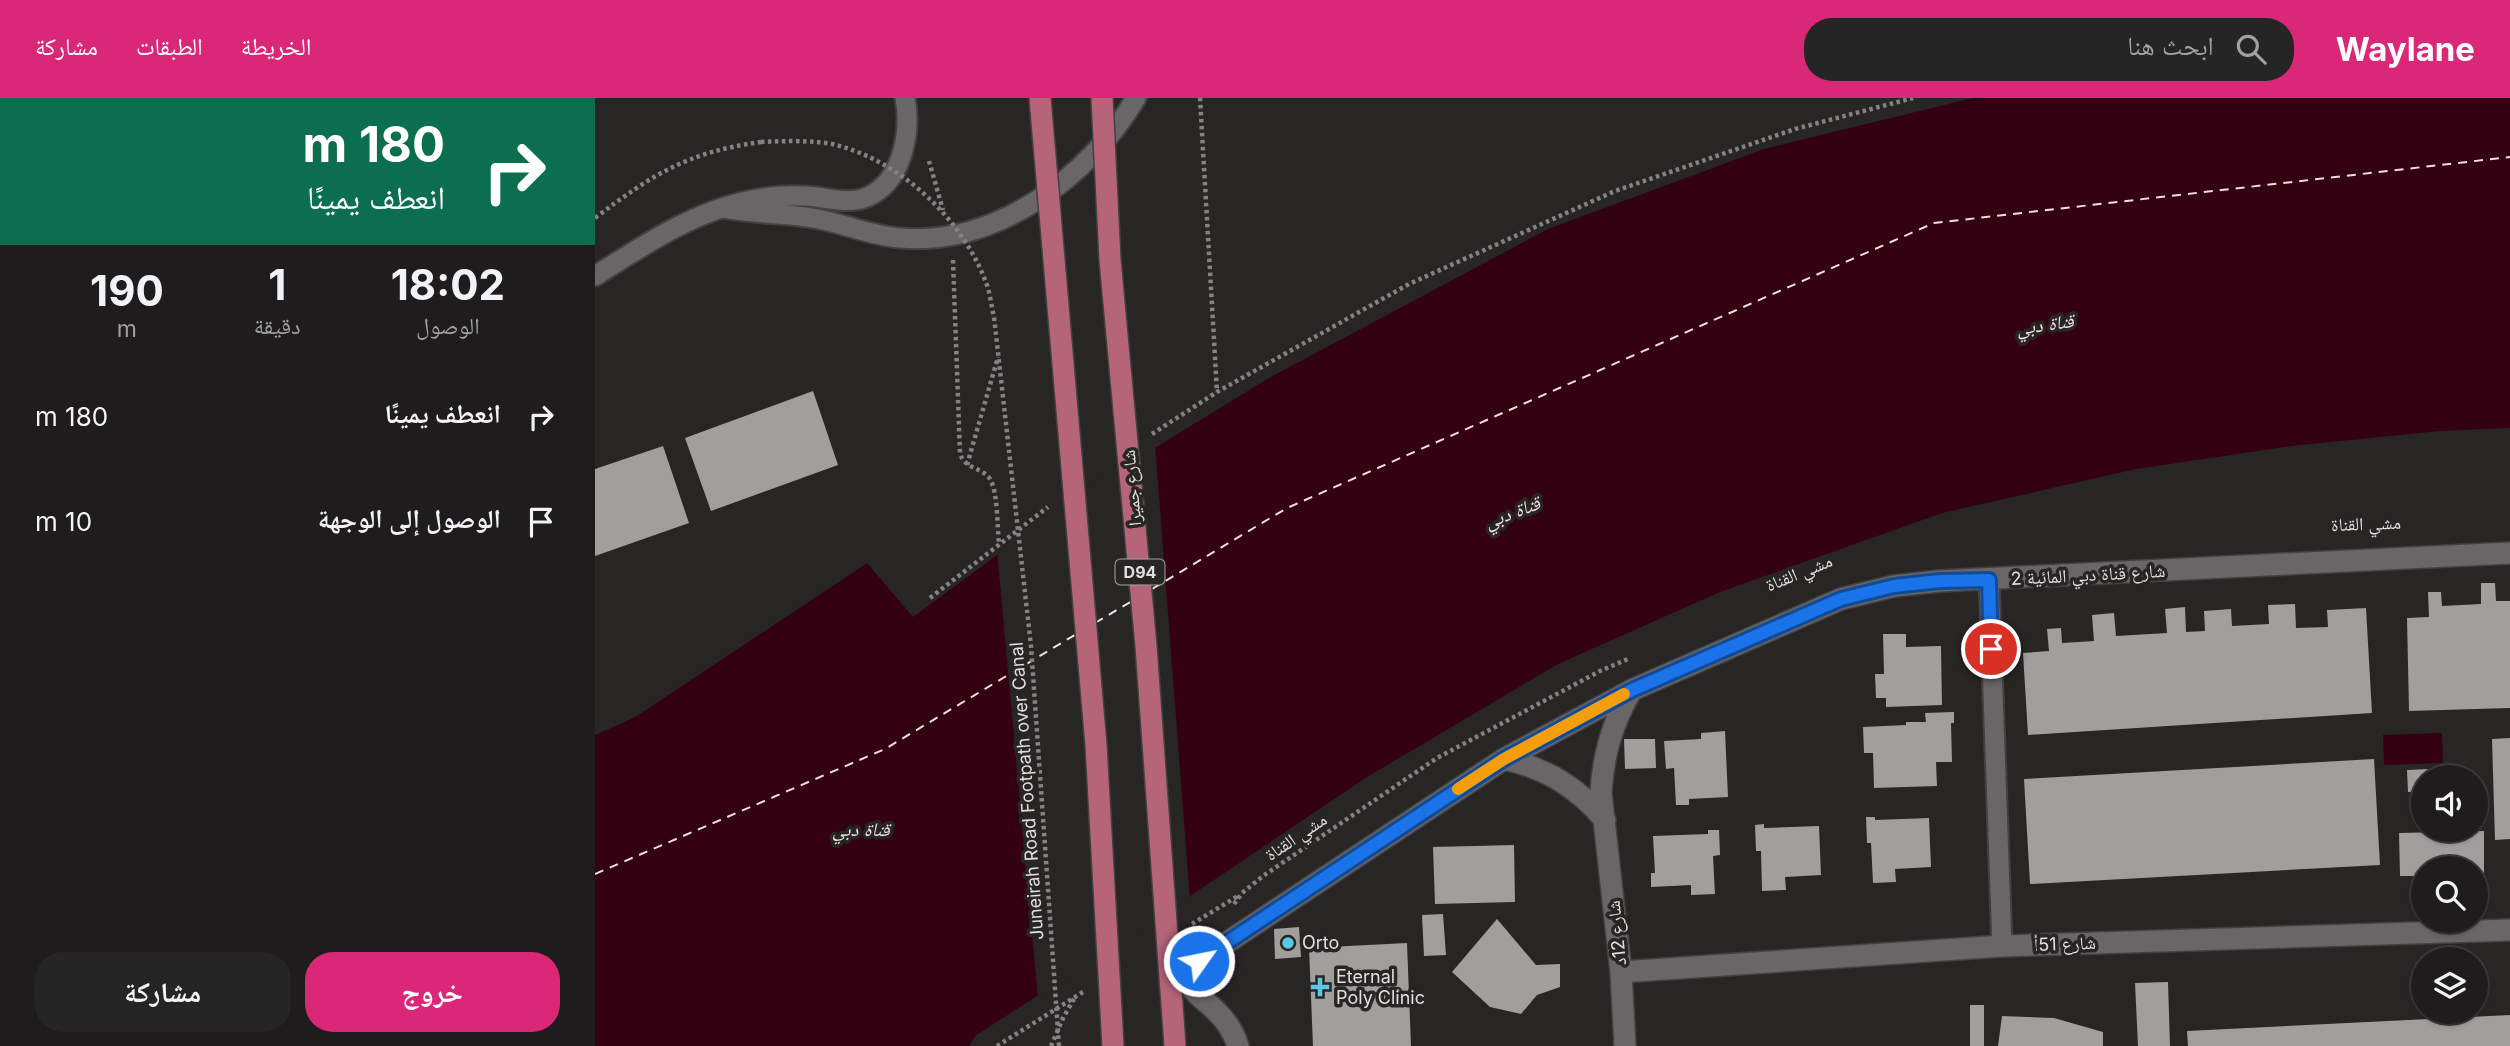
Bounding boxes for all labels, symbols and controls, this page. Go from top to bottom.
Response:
search box [1804,18,2294,81]
text: Waylane [2336,29,2475,69]
text: ابحث هنا [2127,30,2214,61]
icon: search [2232,30,2270,68]
text: مشاركة [35,32,98,61]
text: الطبقات [136,32,203,61]
text: الخريطة [241,32,311,61]
text: 180 m [303,115,445,174]
icon: right [469,126,560,217]
text: انعطف يمينًا [307,178,445,217]
text: 1 [268,259,286,310]
text: 18:02 [391,259,505,310]
text: 190 [90,265,164,316]
water label: قناة دبي [2015,309,2079,344]
text: دقيقة [254,312,301,340]
text: الوصول [416,312,480,340]
text: m [117,315,137,343]
text: انعطف يمينًا [385,398,501,429]
icon: right [522,398,560,436]
text: 180 m [35,401,108,432]
street label: شارع جميرا [1118,449,1146,527]
water label: قناة دبي [1481,490,1547,537]
text: الوصول إلى الوجهة [318,503,501,534]
icon: arrive [522,503,560,541]
text: 10 m [35,506,92,537]
street label: مشي القناة [2331,512,2401,540]
street label: مشي القناة [1763,550,1837,600]
road number: D94 [1115,559,1165,584]
street label: شارع قناة دبي المائية 2 [2010,560,2166,594]
pin [1961,619,2021,679]
icon: arrive [1972,630,2010,668]
street label: Juneirah Road Footpath over Canal [1006,641,1047,941]
map controls [2411,765,2488,1024]
button: sound [2411,765,2488,842]
street label: مشي القناة [1261,808,1333,869]
water label: قناة دبي [832,818,893,845]
button: search [2411,856,2488,933]
street label: شارع 12د [1603,900,1631,966]
position arrow [1162,924,1236,998]
place label: Orto [1302,932,1339,953]
street label: شارع 51أ [2034,932,2096,956]
marker: Orto [1280,935,1296,951]
button: layers [2411,947,2488,1024]
button: مشاركة [35,952,291,1032]
button: خروج [305,952,560,1032]
place label: Eternal Poly Clinic [1336,966,1425,1008]
marker: Eternal Poly Clinic [1310,977,1330,997]

